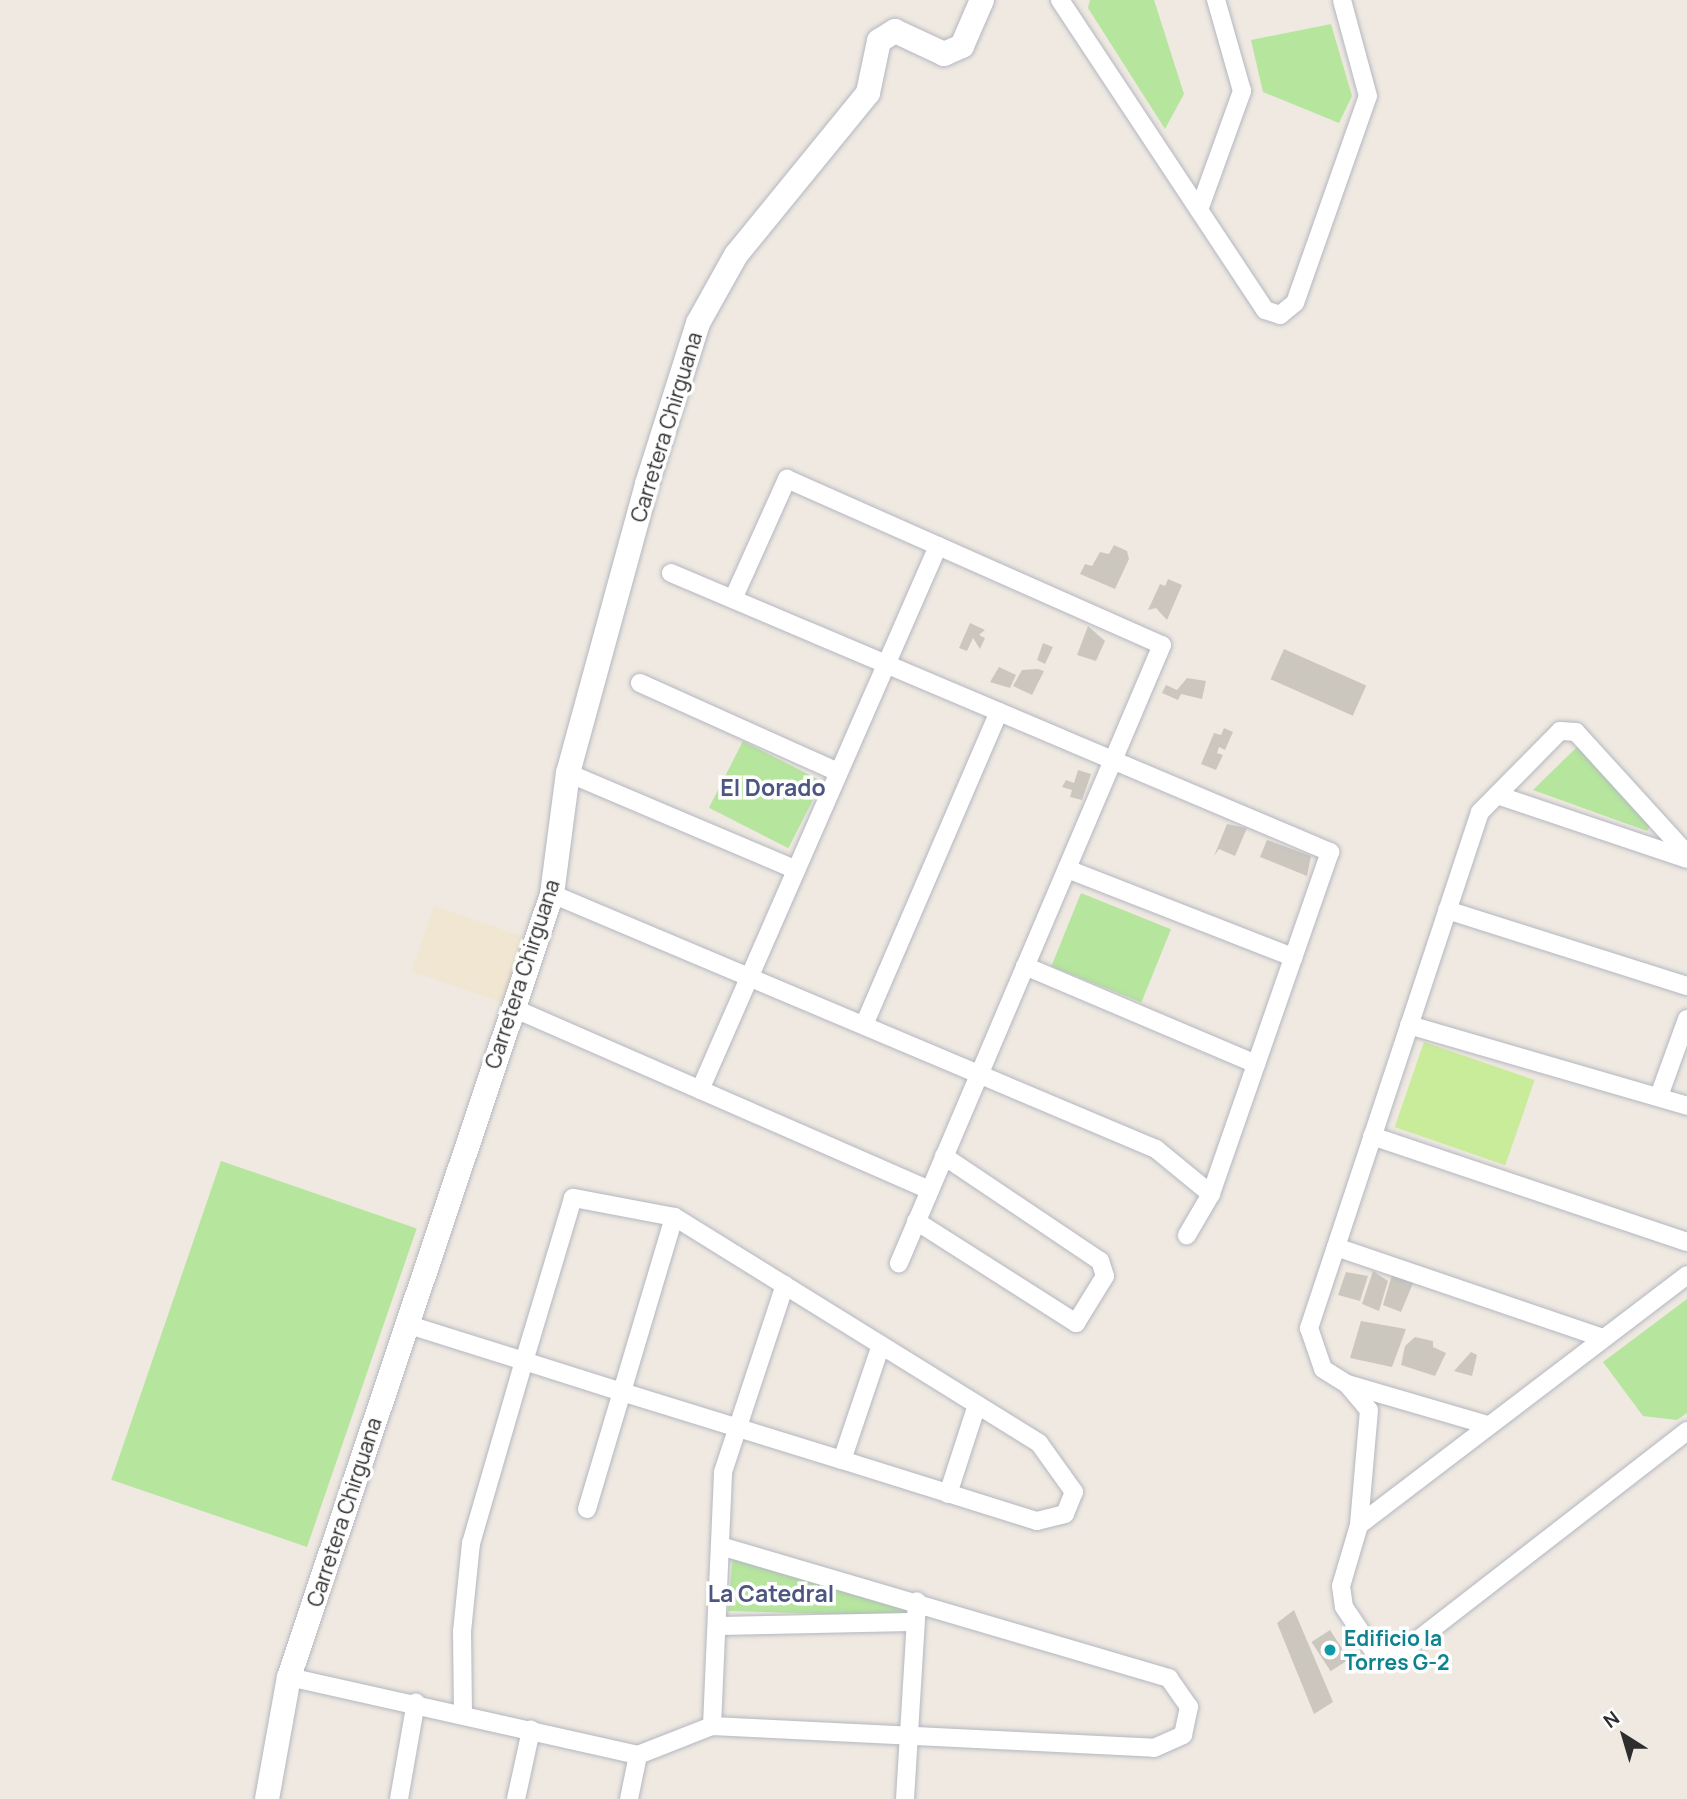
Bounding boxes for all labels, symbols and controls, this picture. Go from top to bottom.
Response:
street label: Carretera Chirguana [625,329,707,525]
district label: El Dorado [720,773,826,801]
street label: Carretera Chirguana [480,876,564,1072]
street label: Carretera Chirguana [302,1414,386,1610]
district label: La Catedral [708,1579,834,1607]
place label: Edificio la Torres G-2 [1344,1625,1449,1675]
marker: Edificio la Torres G-2 [1322,1642,1338,1658]
north arrow [1589,1701,1659,1771]
text: N [1598,1705,1625,1734]

